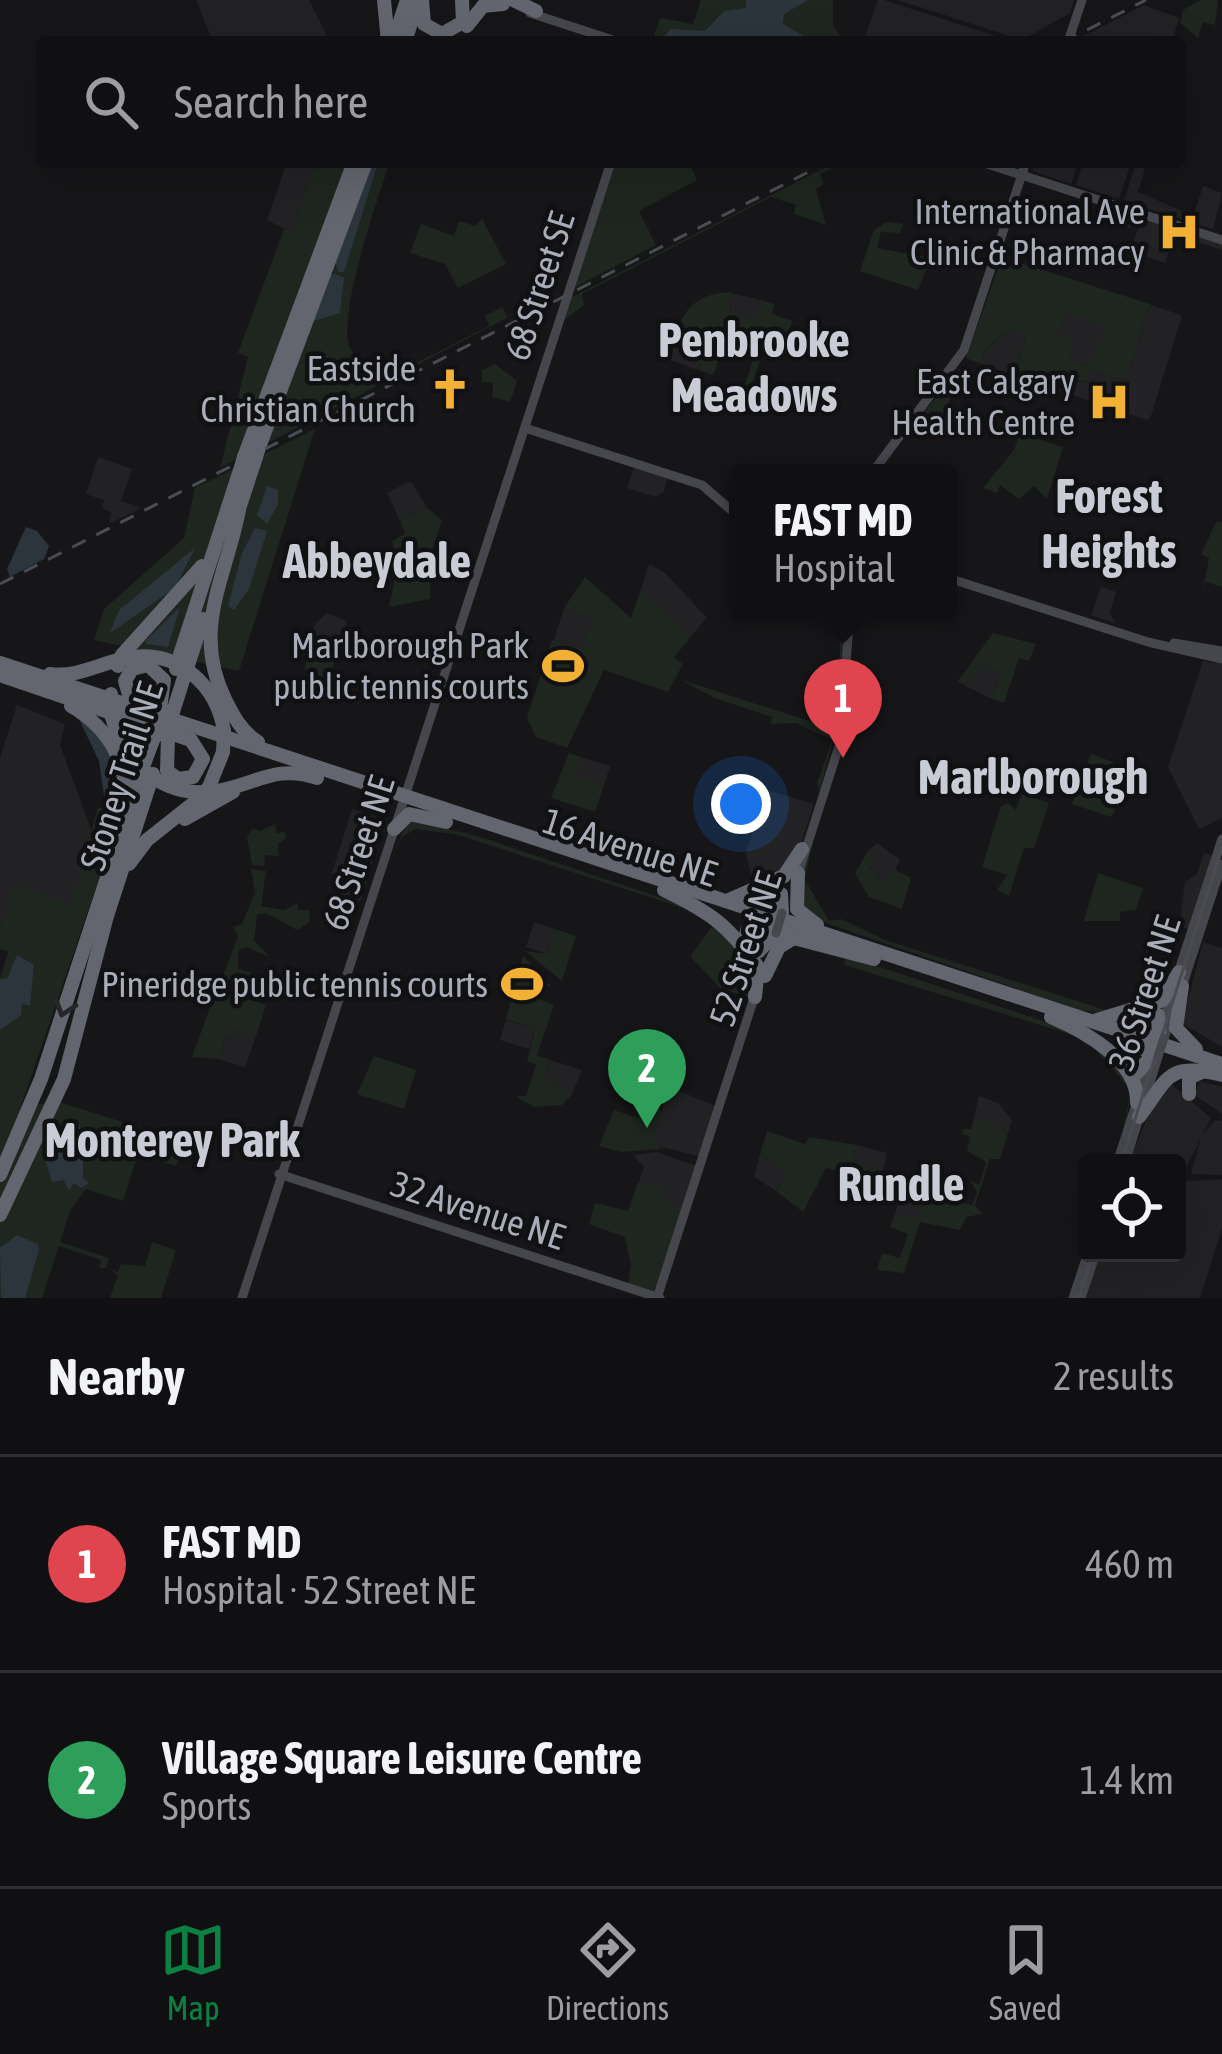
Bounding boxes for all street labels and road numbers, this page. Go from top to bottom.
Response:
street label: 68 Street SE [495,207,583,365]
street label: Stoney Trail NE [71,677,171,875]
street label: 68 Street NE [313,771,403,935]
street label: 16 Avenue NE [538,799,722,895]
street label: 52 Street NE [700,867,790,1031]
street label: 36 Street NE [1099,911,1189,1075]
street label: 32 Avenue NE [386,1162,570,1258]

